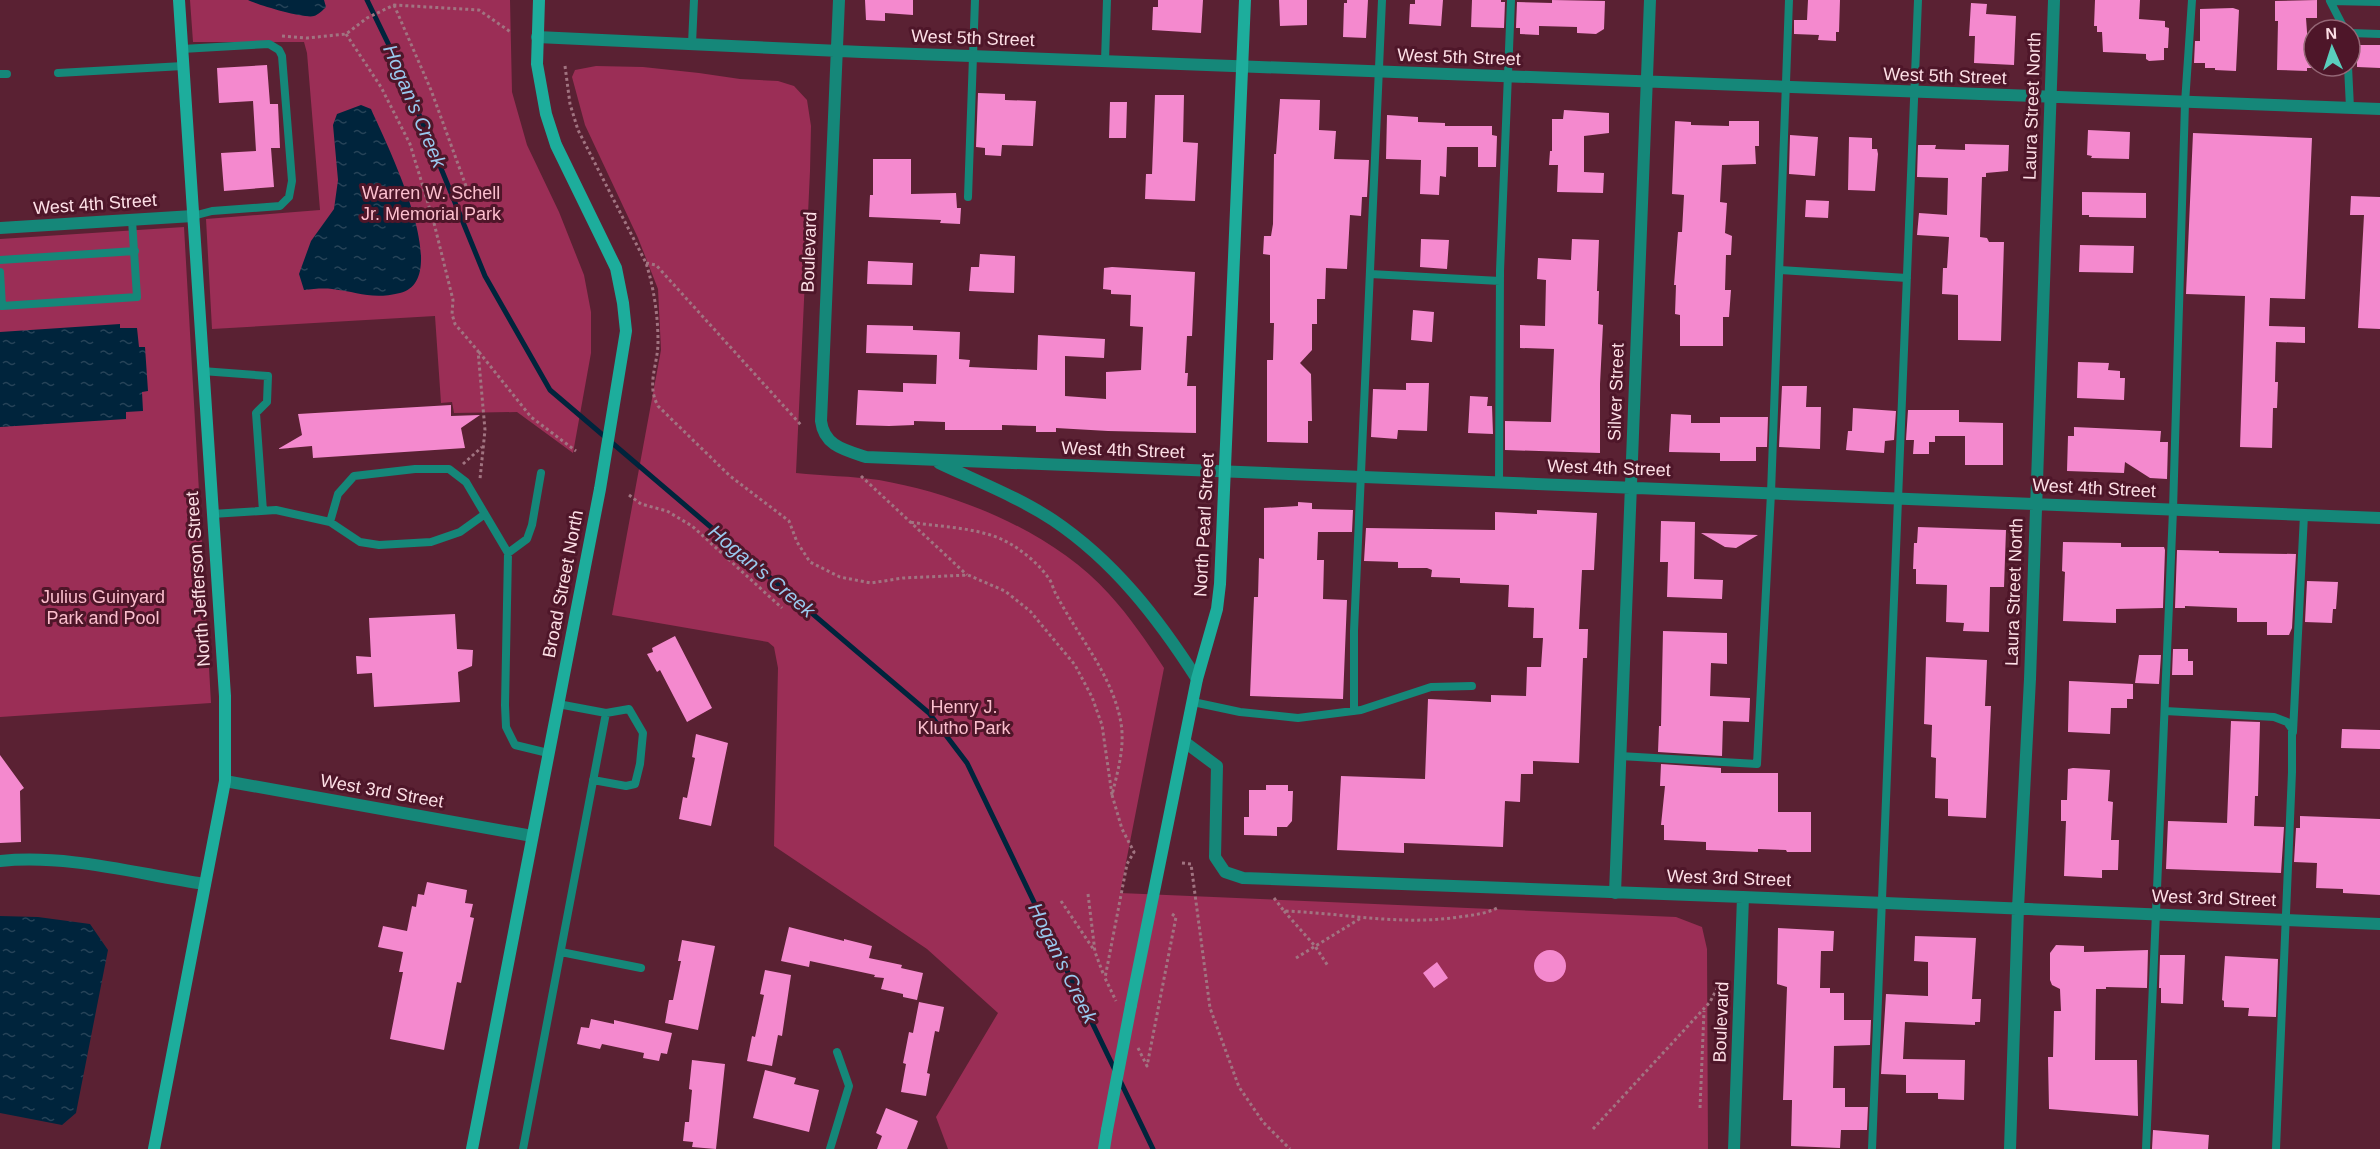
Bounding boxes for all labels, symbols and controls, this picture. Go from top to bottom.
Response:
north arrow [2302,18,2362,78]
text: N [2325,25,2337,42]
street label: West 5th Street [911,26,1035,50]
street label: Laura Street North [2019,32,2045,180]
water label: Hogan's Creek [379,41,451,172]
street label: West 5th Street [1397,45,1521,69]
street label: West 5th Street [1883,64,2007,88]
park label: Warren W. Schell Jr. Memorial Park [361,183,502,224]
street label: West 4th Street [33,190,157,218]
street label: Boulevard [798,211,820,293]
street label: Silver Street [1604,343,1628,441]
street label: West 4th Street [1061,438,1185,462]
street label: North Pearl Street [1190,453,1218,597]
street label: West 4th Street [1547,456,1671,480]
street label: West 4th Street [2032,475,2156,501]
street label: North Jefferson Street [182,491,214,667]
street label: Broad Street North [539,508,587,660]
street label: Laura Street North [2001,518,2027,666]
water label: Hogan's Creek [704,520,820,622]
park label: Julius Guinyard Park and Pool [41,587,165,628]
park label: Henry J. Klutho Park [917,697,1012,738]
street label: West 3rd Street [319,770,445,812]
street label: West 3rd Street [1666,866,1792,890]
street label: West 3rd Street [2151,886,2277,910]
water label: Hogan's Creek [1024,899,1102,1028]
street label: Boulevard [1710,981,1732,1063]

